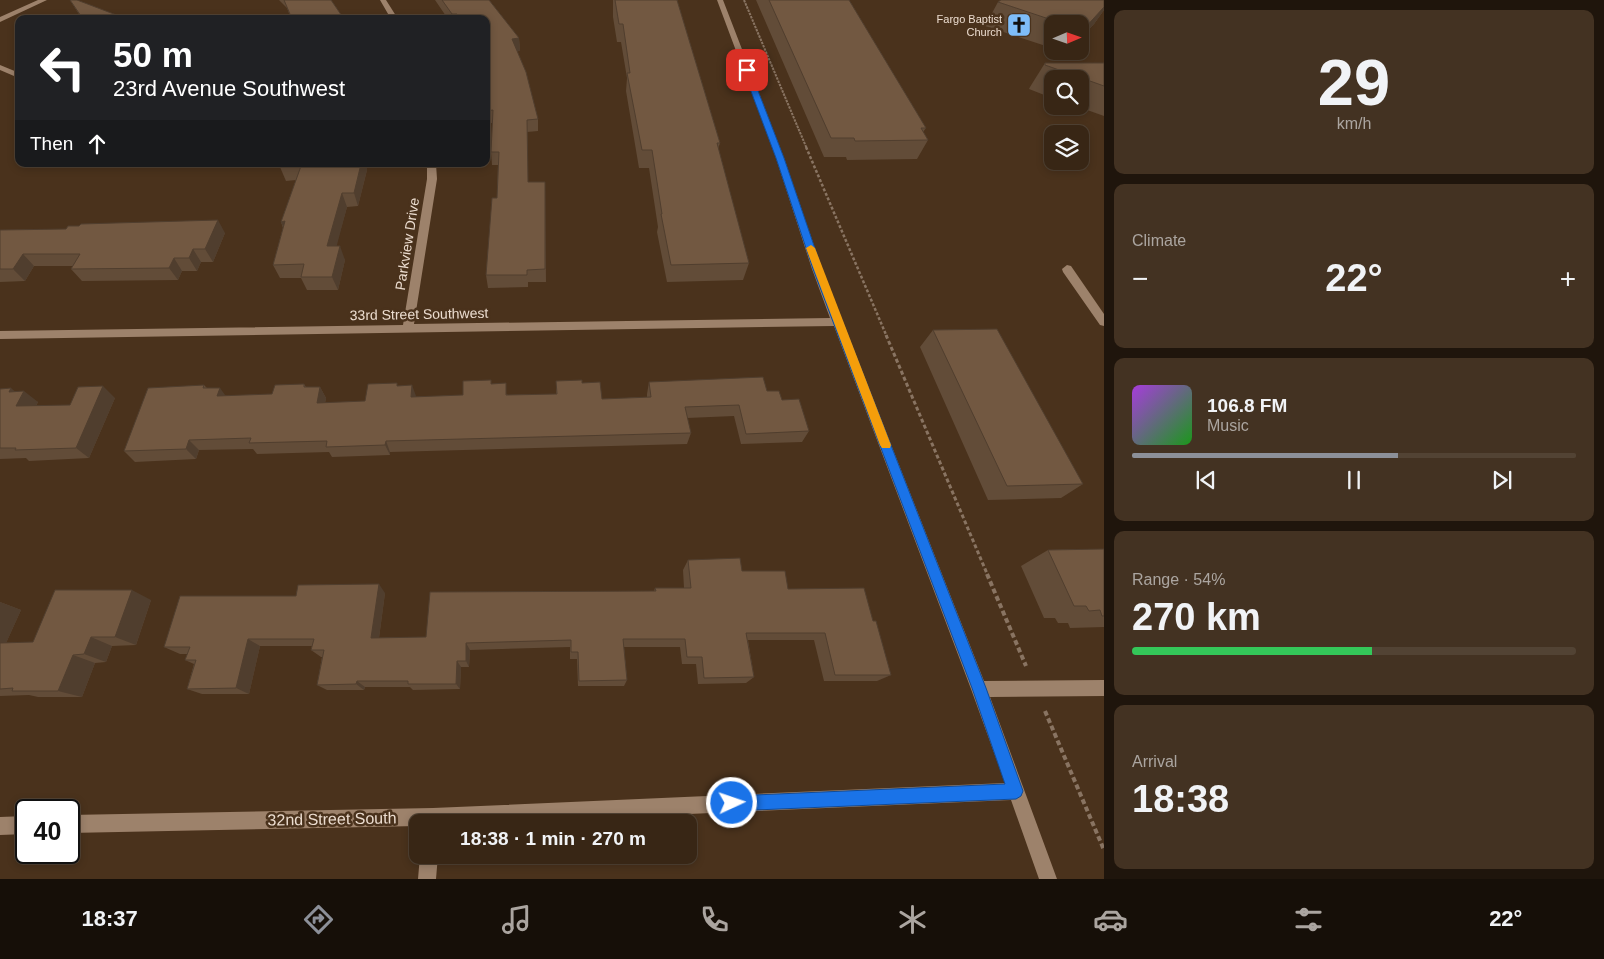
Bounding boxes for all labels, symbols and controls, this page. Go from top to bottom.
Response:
church icon: Fargo Baptist Church [1006,12,1032,38]
place label: Fargo Baptist Church [937,13,1002,38]
north arrow [1044,15,1089,60]
map controls [1044,15,1089,170]
icon: left [30,35,95,100]
text: 50 m [113,35,193,74]
text: 29 [1318,46,1390,119]
pin [726,49,768,91]
icon: arrive [733,56,761,84]
button: search [1044,70,1089,115]
text: 23rd Avenue Southwest [113,76,345,101]
text: km/h [1337,115,1371,132]
button: layers [1044,125,1089,170]
icon: ahead [83,130,111,158]
text: Then [30,133,73,154]
street label: Parkview Drive [392,196,422,291]
text: Climate [1132,232,1186,249]
text: 22° [1325,257,1383,299]
text: − [1132,263,1148,294]
text: + [1560,263,1576,294]
street label: 33rd Street Southwest [350,305,488,323]
text: 106.8 FM [1207,395,1287,416]
text: Music [1207,417,1249,434]
icon: previous [1192,466,1220,494]
icon: pause [1340,466,1368,494]
icon: next [1488,466,1516,494]
text: Range · 54% [1132,571,1225,588]
text: 270 km [1132,596,1261,638]
text: Arrival [1132,753,1177,770]
position arrow [705,776,757,828]
text: 18:38 [1132,778,1229,820]
speed limit sign: 40 [15,799,80,864]
street label: 32nd Street South [267,809,397,829]
text: 18:38 · 1 min · 270 m [460,828,646,849]
icon: directions [301,902,336,937]
icon: music [499,902,534,937]
icon: phone [697,902,732,937]
icon: climate [895,902,930,937]
icon: car [1093,902,1128,937]
icon: filters [1291,902,1326,937]
text: 18:37 [82,906,138,931]
text: 22° [1489,906,1522,931]

